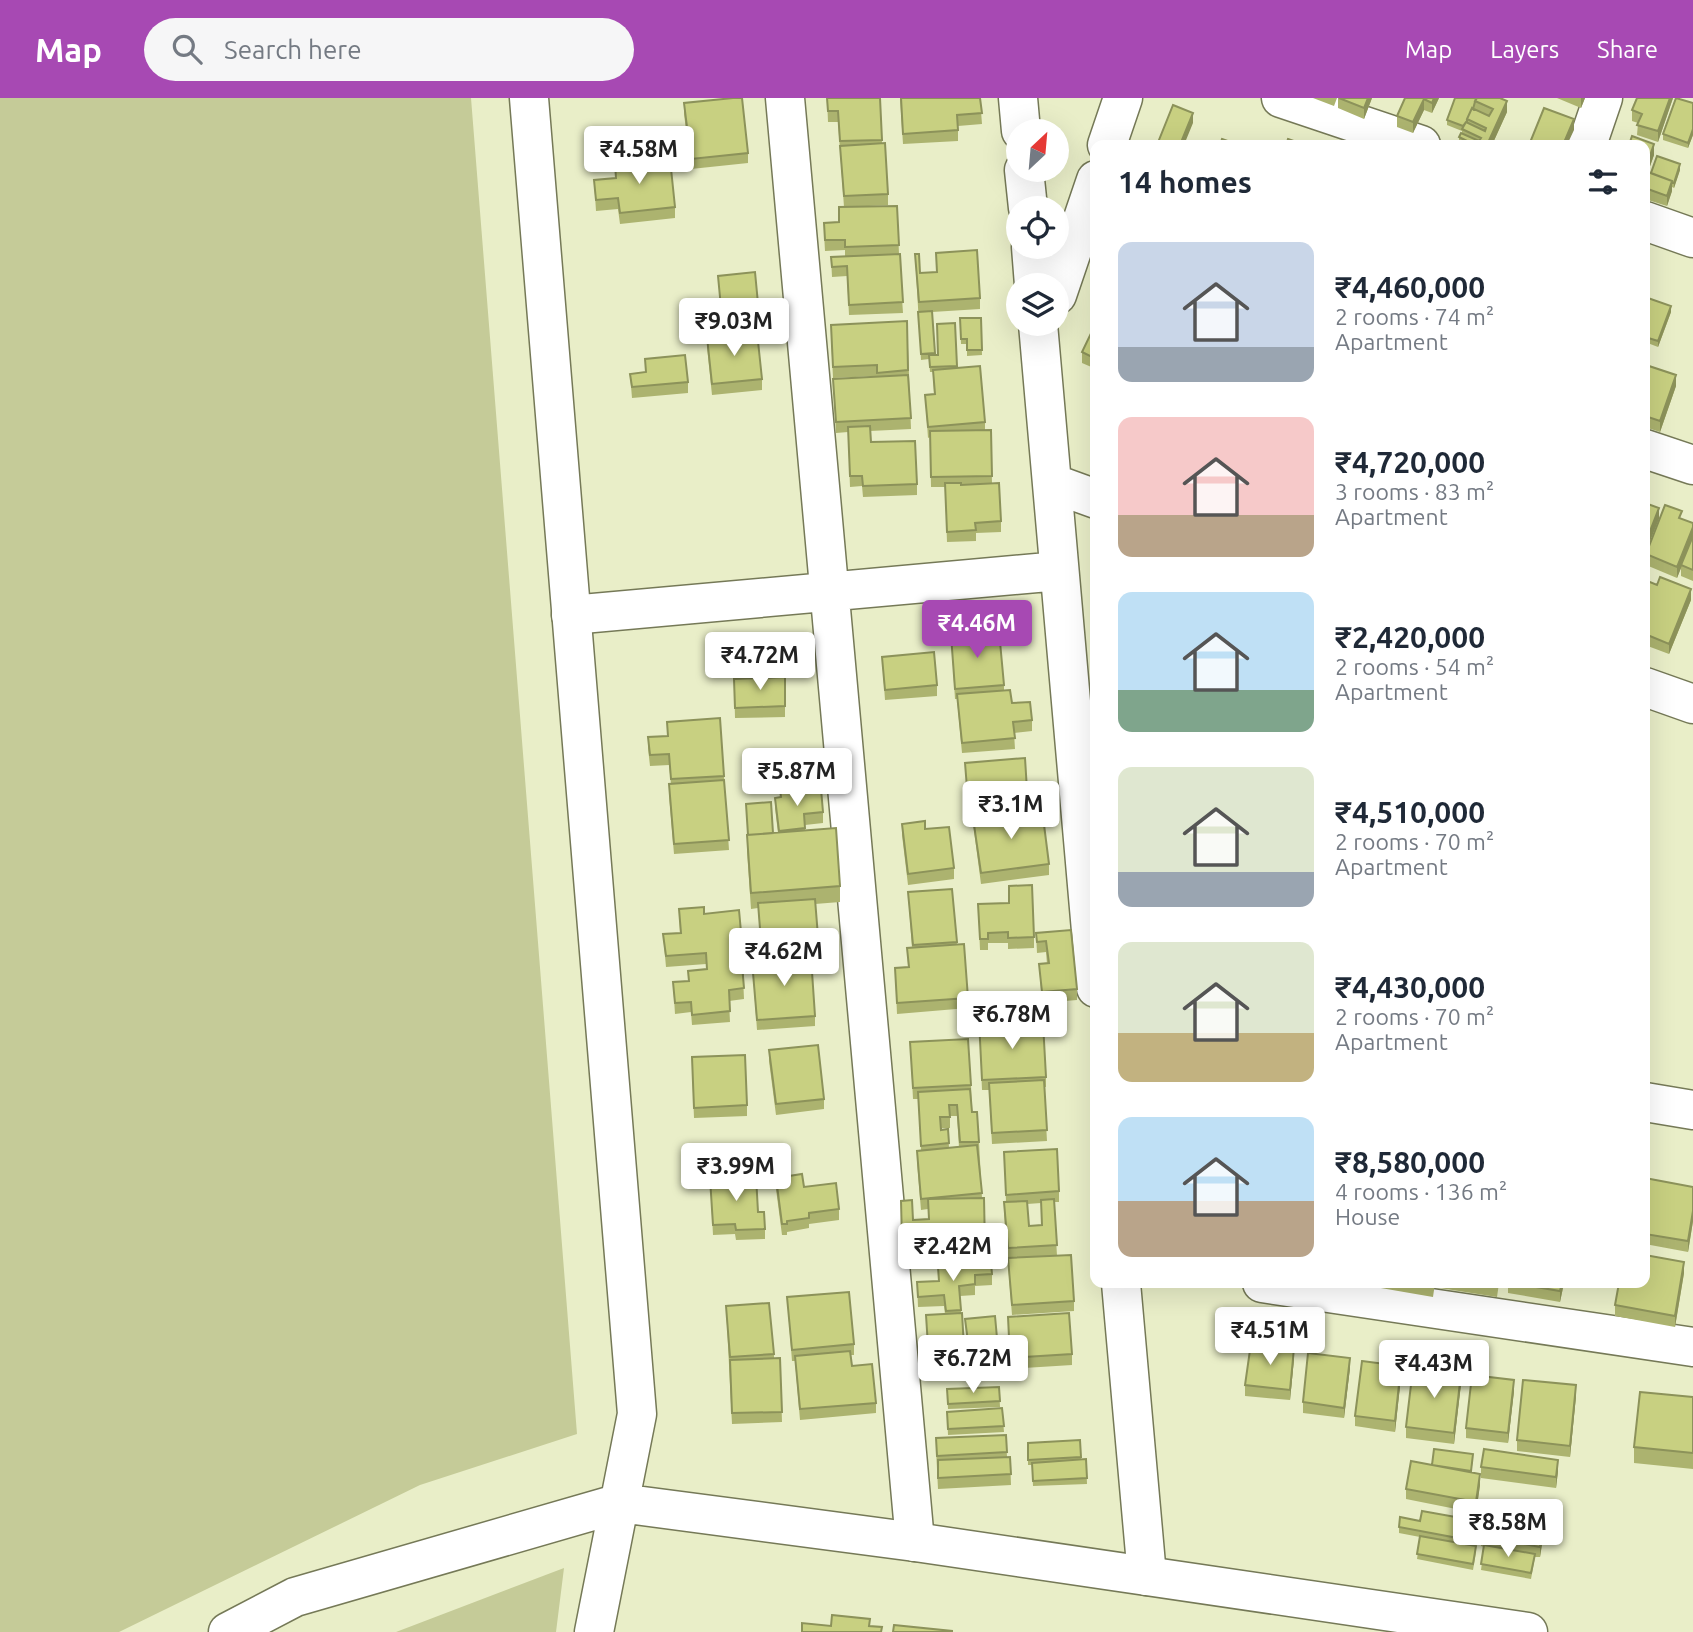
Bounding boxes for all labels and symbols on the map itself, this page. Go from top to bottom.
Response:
north arrow [1006,119,1069,182]
pin: ₹4.58M [582,126,696,186]
pin: ₹9.03M [677,299,791,358]
pin: ₹4.46M [920,601,1034,660]
pin: ₹4.72M [703,632,817,692]
pin: ₹5.87M [740,748,854,808]
pin: ₹3.1M [962,782,1060,841]
pin: ₹4.62M [727,928,841,988]
pin: ₹6.78M [955,992,1069,1051]
pin: ₹3.99M [679,1144,793,1203]
pin: ₹2.42M [896,1224,1010,1283]
pin: ₹4.51M [1213,1308,1327,1367]
pin: ₹6.72M [916,1336,1030,1395]
pin: ₹4.43M [1377,1340,1491,1400]
pin: ₹8.58M [1451,1500,1565,1559]

